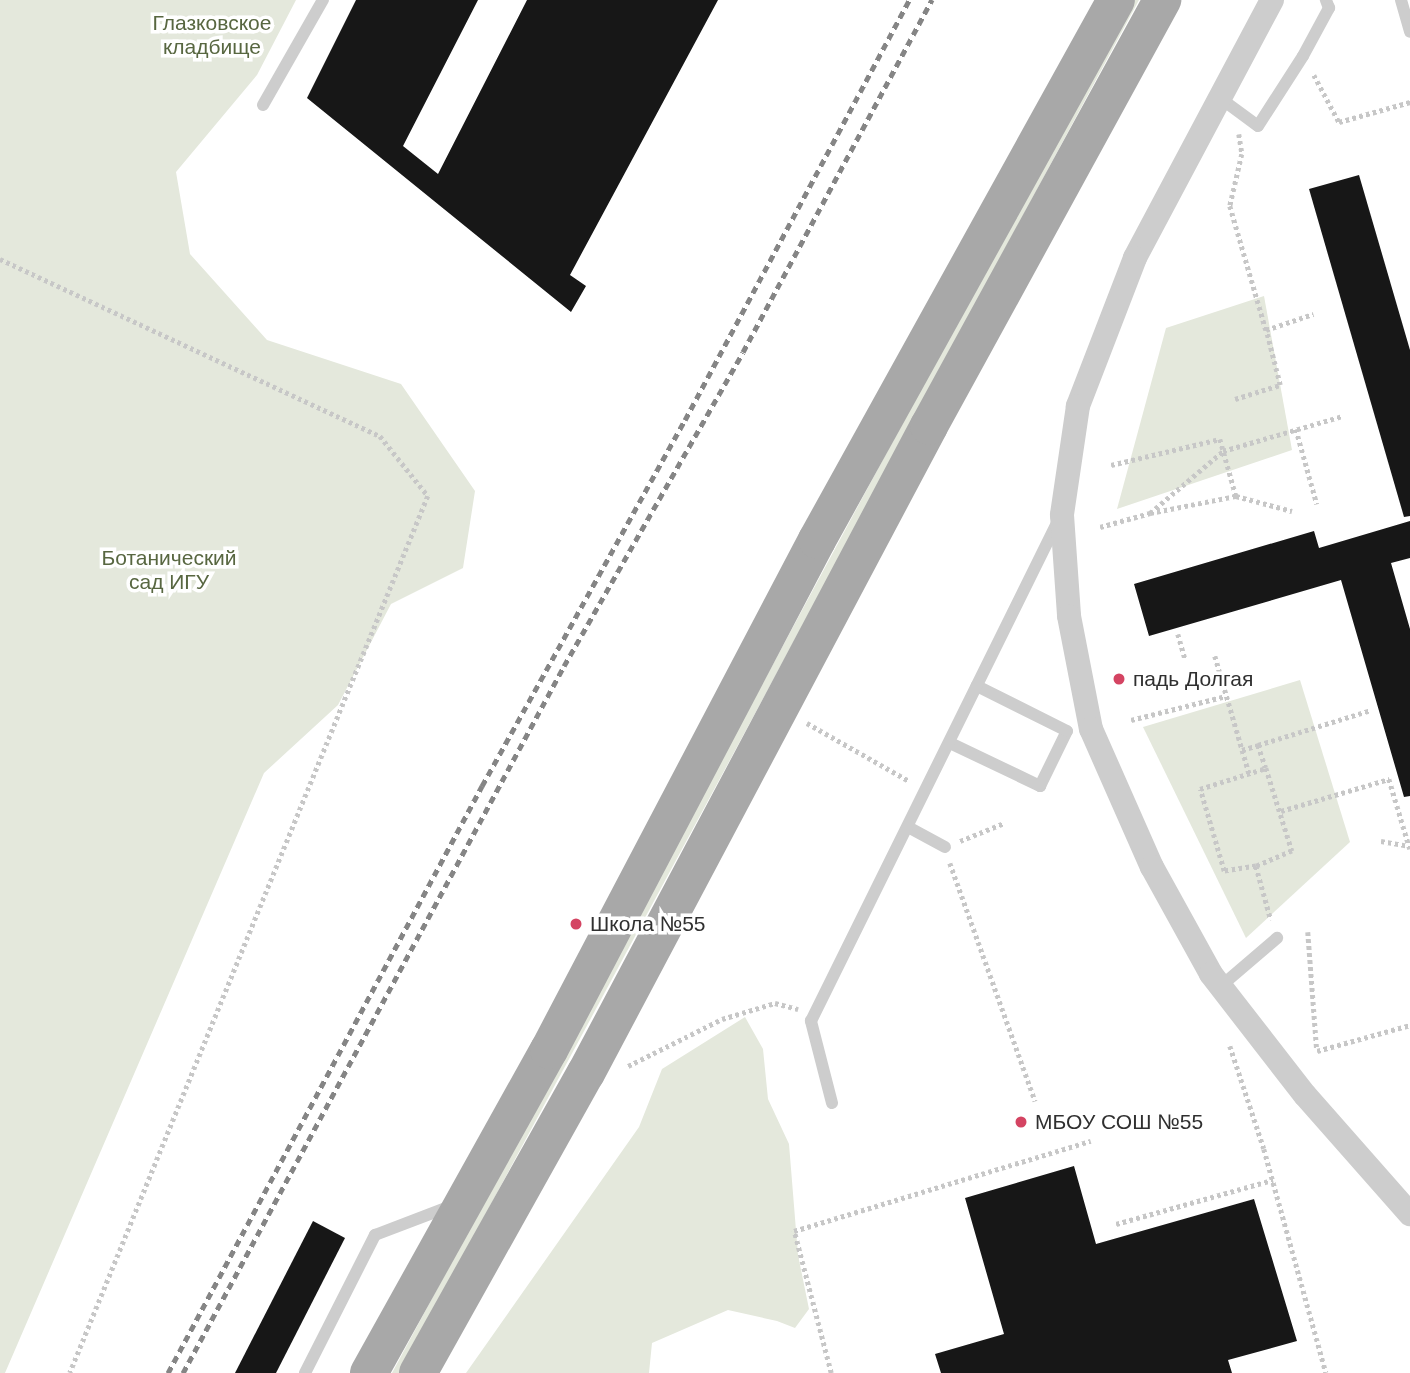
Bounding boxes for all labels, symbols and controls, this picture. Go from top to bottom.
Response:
park label: Глазковское кладбище [153,10,271,60]
park label: Ботанический сад ИГУ [101,545,237,595]
place label: падь Долгая [1133,666,1253,692]
marker: падь Долгая [1111,671,1127,687]
place label: Школа №55 [590,911,706,937]
marker: Школа №55 [568,916,584,932]
place label: МБОУ СОШ №55 [1035,1109,1203,1135]
marker: МБОУ СОШ №55 [1013,1114,1029,1130]

